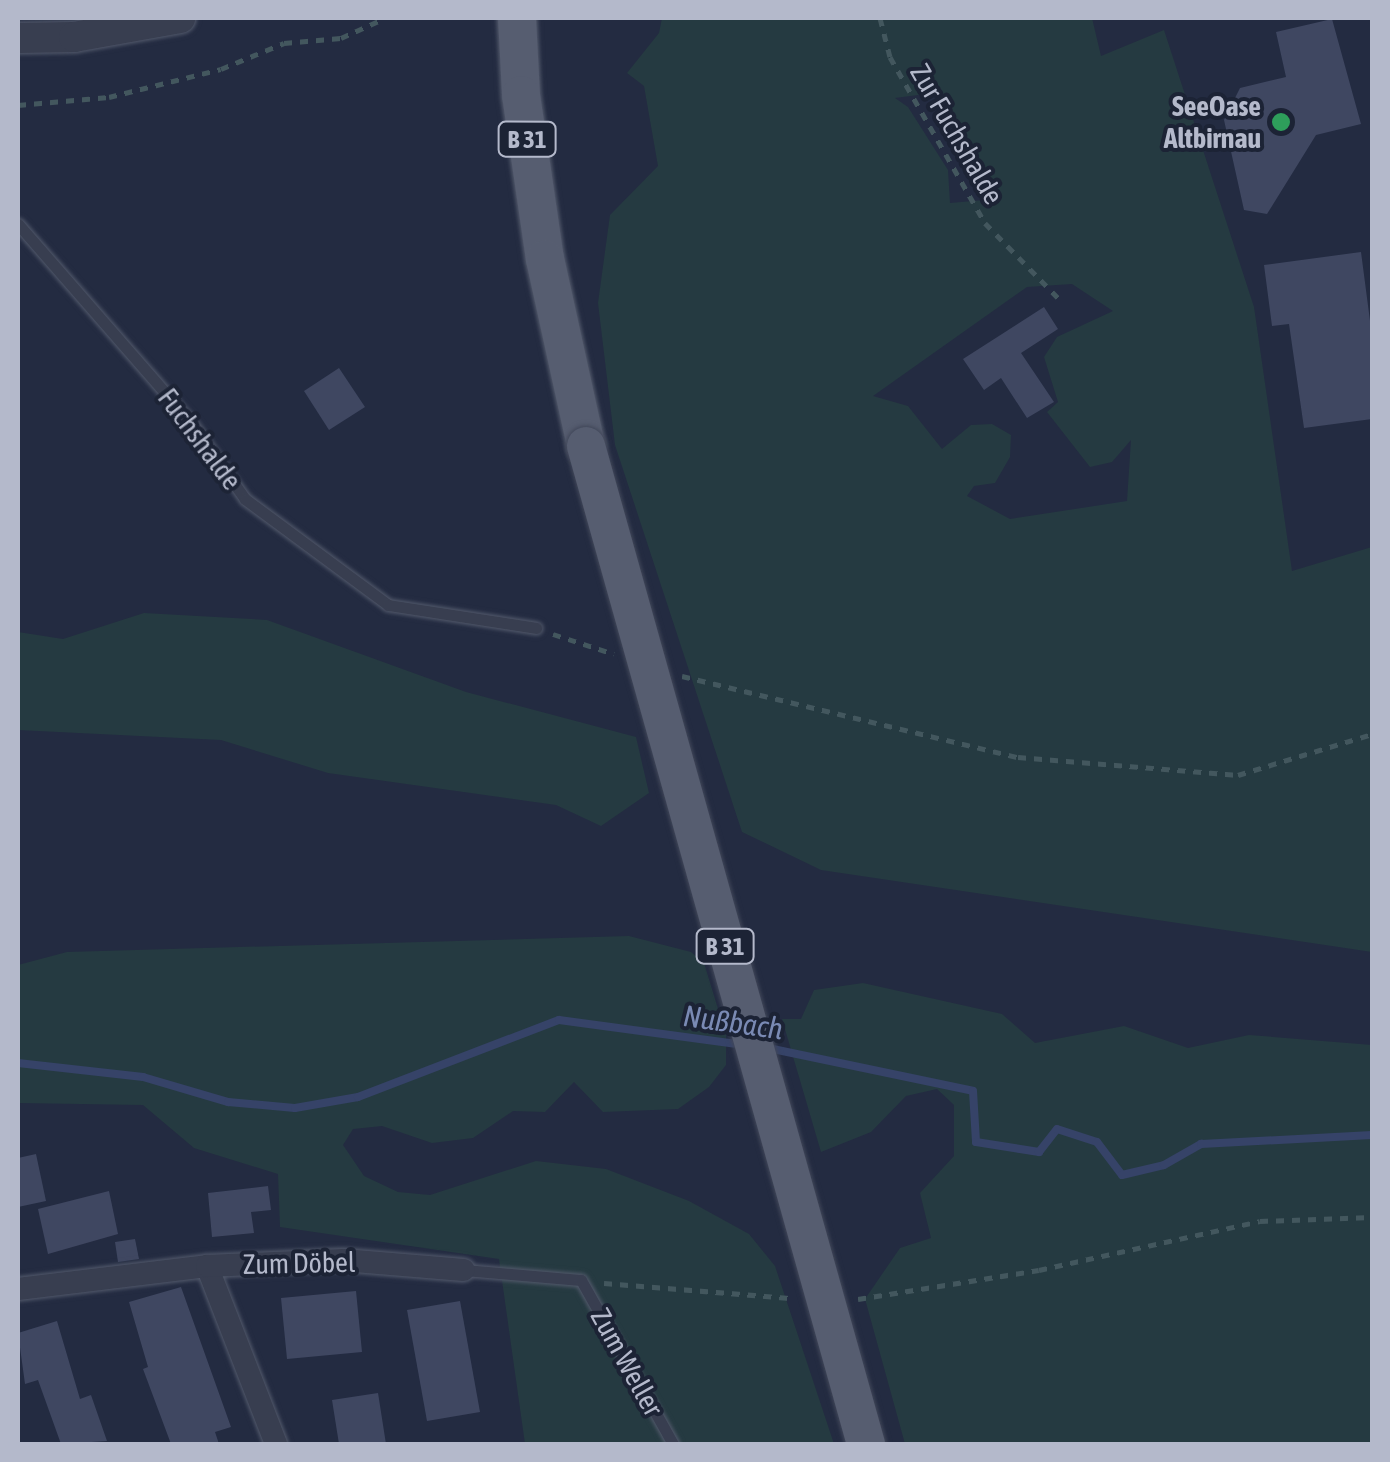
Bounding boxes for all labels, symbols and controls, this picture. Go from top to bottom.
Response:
street label: Zur Fuchshalde [903,58,1011,210]
place label: SeeOase Altbirnau [1164,89,1261,155]
marker: SeeOase Altbirnau [1270,111,1292,133]
road number: B 31 [497,119,557,159]
street label: Fuchshalde [151,382,249,496]
road number: B 31 [695,926,755,966]
water label: Nußbach [681,997,785,1047]
street label: Zum Döbel [243,1245,355,1281]
street label: Zum Weller [584,1302,670,1422]

